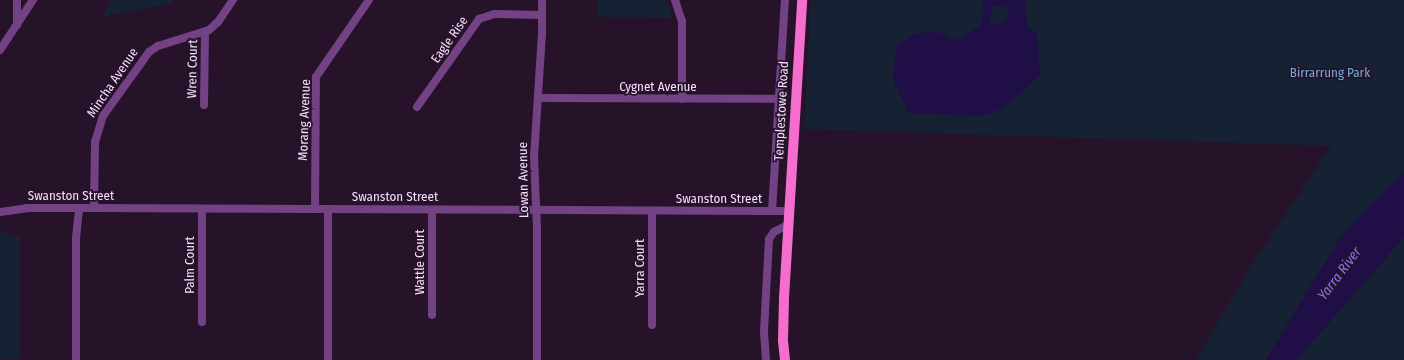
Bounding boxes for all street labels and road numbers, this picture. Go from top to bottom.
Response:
street label: Eagle Rise [428,14,472,66]
street label: Wren Court [185,39,201,99]
street label: Mincha Avenue [84,45,142,121]
street label: Templestowe Road [772,61,792,161]
street label: Morang Avenue [296,79,314,161]
street label: Cygnet Avenue [619,79,697,95]
street label: Lowan Avenue [516,142,532,218]
street label: Swanston Street [28,188,114,204]
street label: Swanston Street [352,189,438,205]
street label: Swanston Street [676,191,762,207]
street label: Wattle Court [412,229,428,295]
street label: Palm Court [182,236,198,294]
street label: Yarra Court [632,239,648,297]

